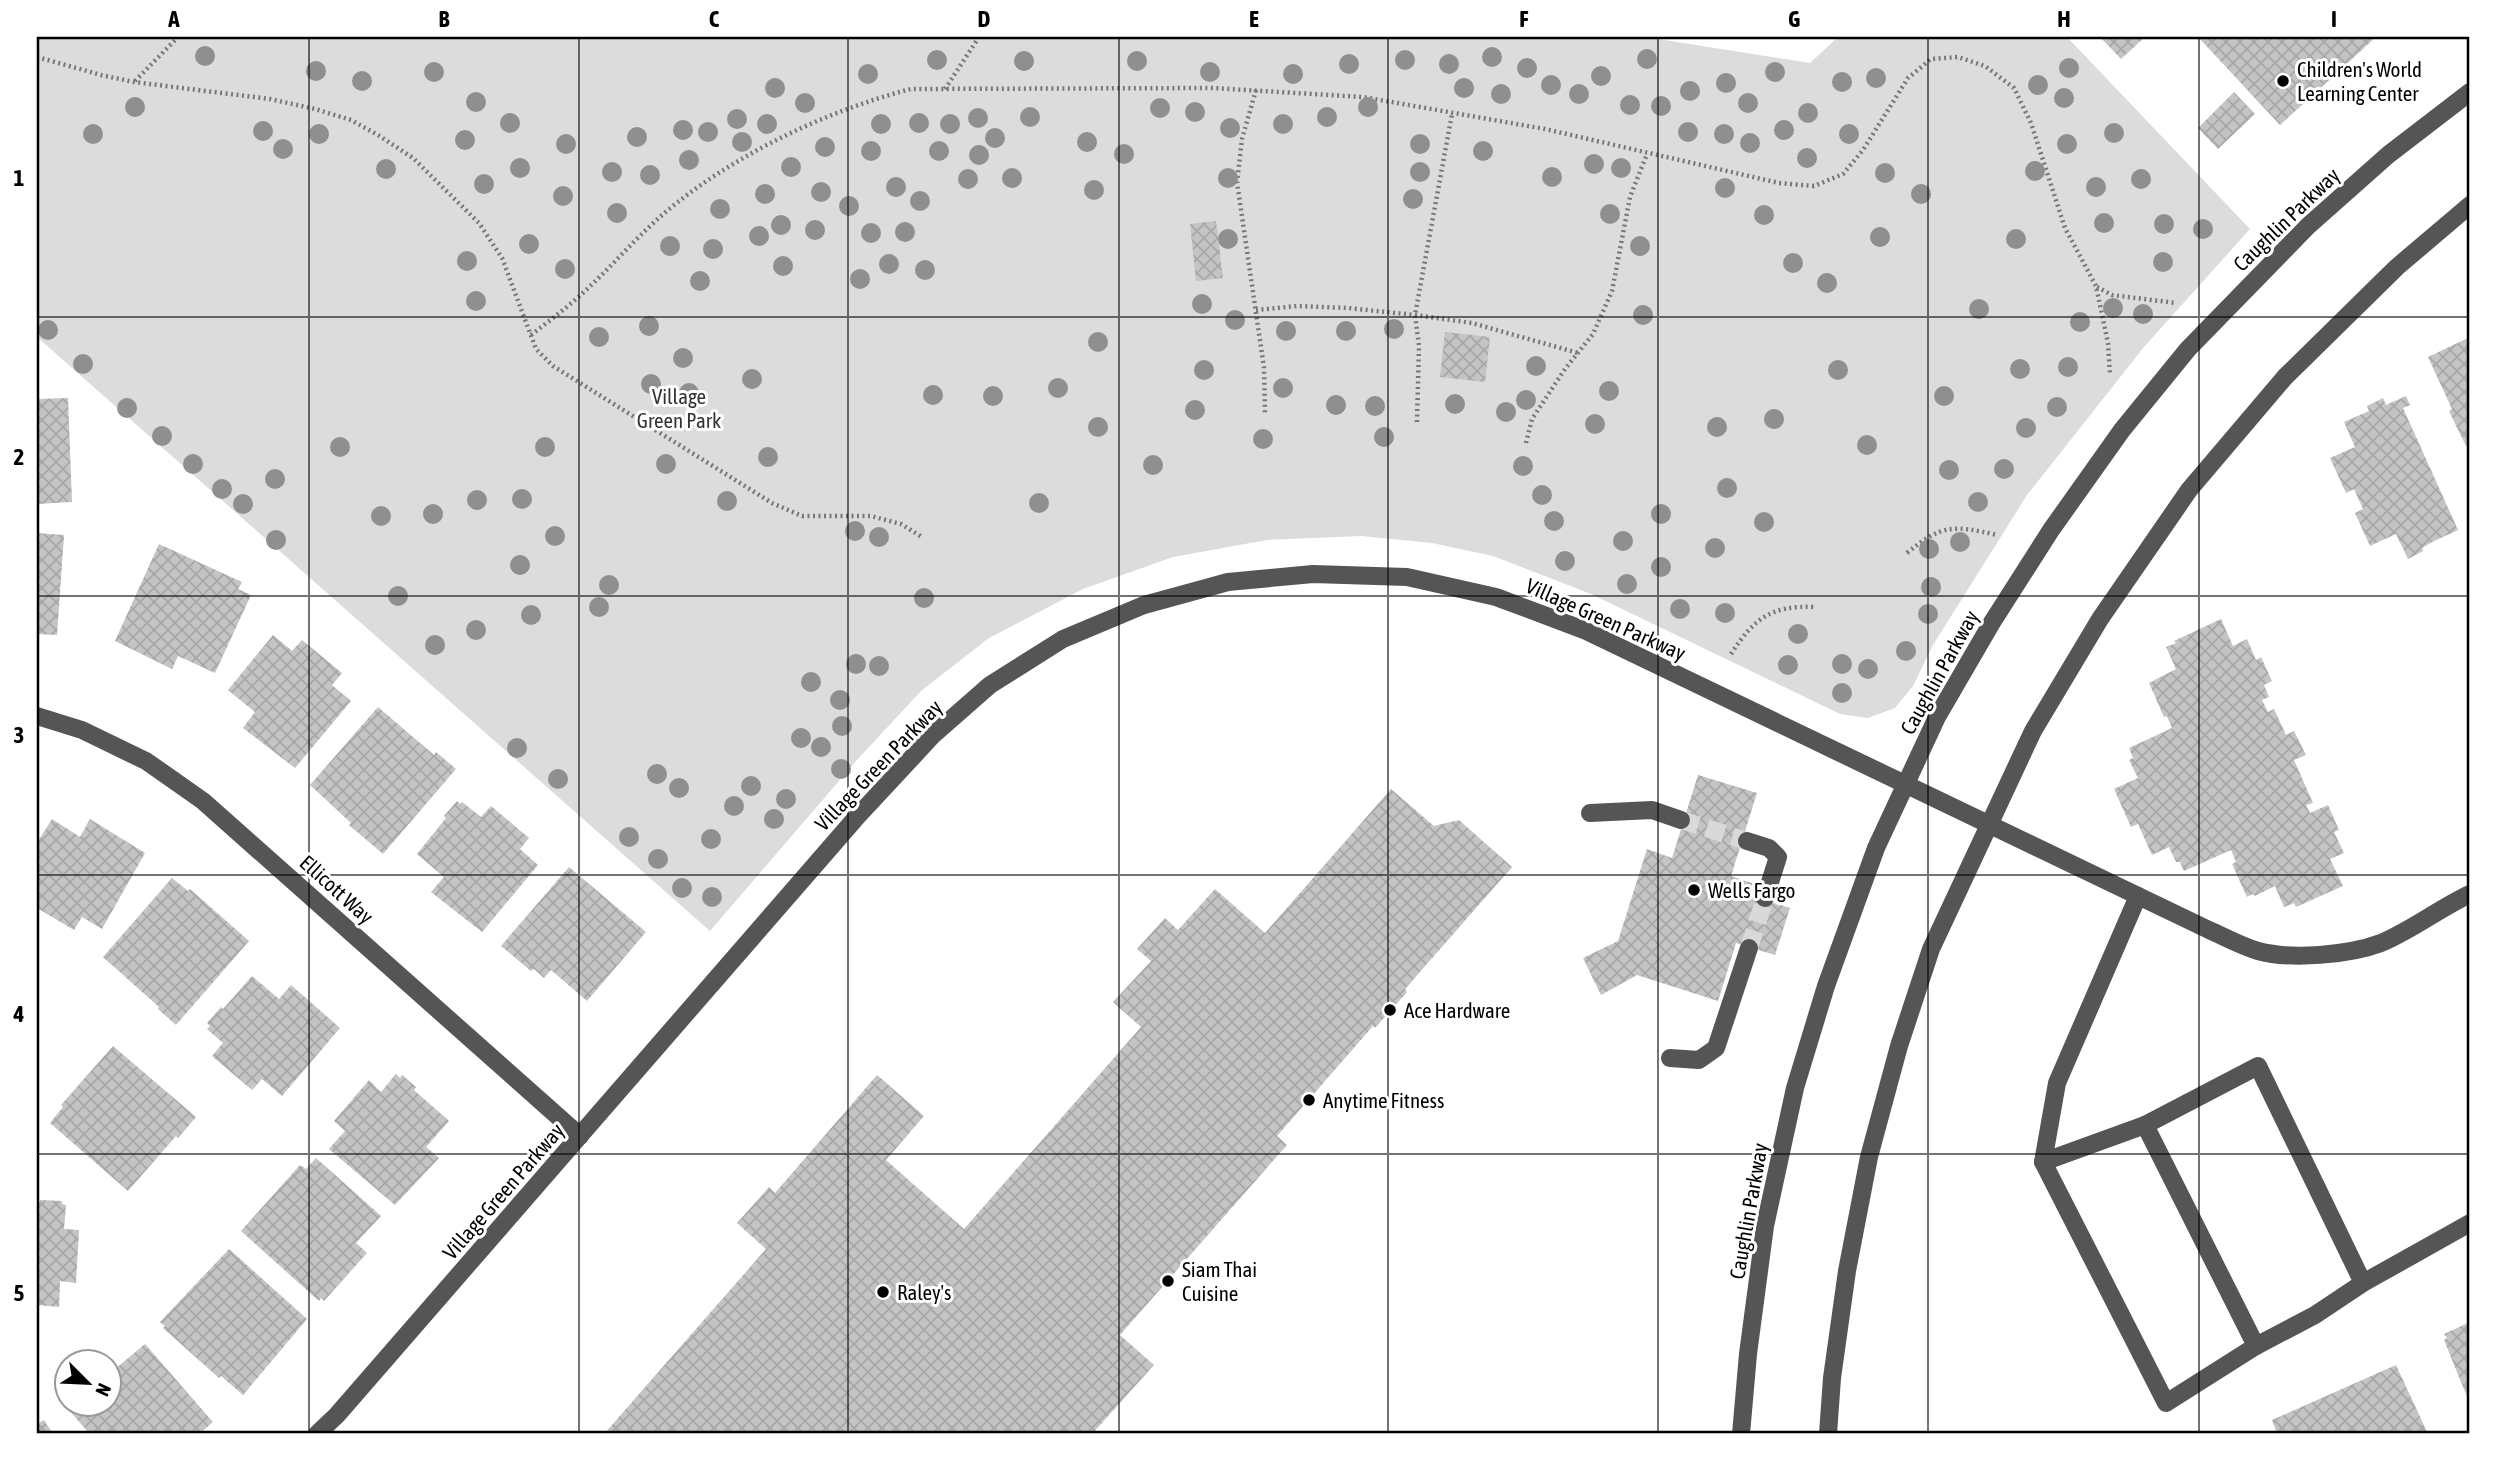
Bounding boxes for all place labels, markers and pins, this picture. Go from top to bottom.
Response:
place label: Children's World Learning Center [2297,57,2422,105]
marker: Children's World Learning Center [2275,73,2291,89]
place label: Wells Fargo [1708,878,1795,902]
marker: Wells Fargo [1686,882,1702,898]
place label: Ace Hardware [1404,998,1510,1022]
marker: Ace Hardware [1382,1002,1398,1018]
place label: Anytime Fitness [1323,1088,1444,1112]
marker: Anytime Fitness [1301,1092,1317,1108]
place label: Siam Thai Cuisine [1182,1257,1257,1305]
marker: Siam Thai Cuisine [1160,1273,1176,1289]
place label: Raley's [897,1280,951,1304]
marker: Raley's [875,1284,891,1300]

